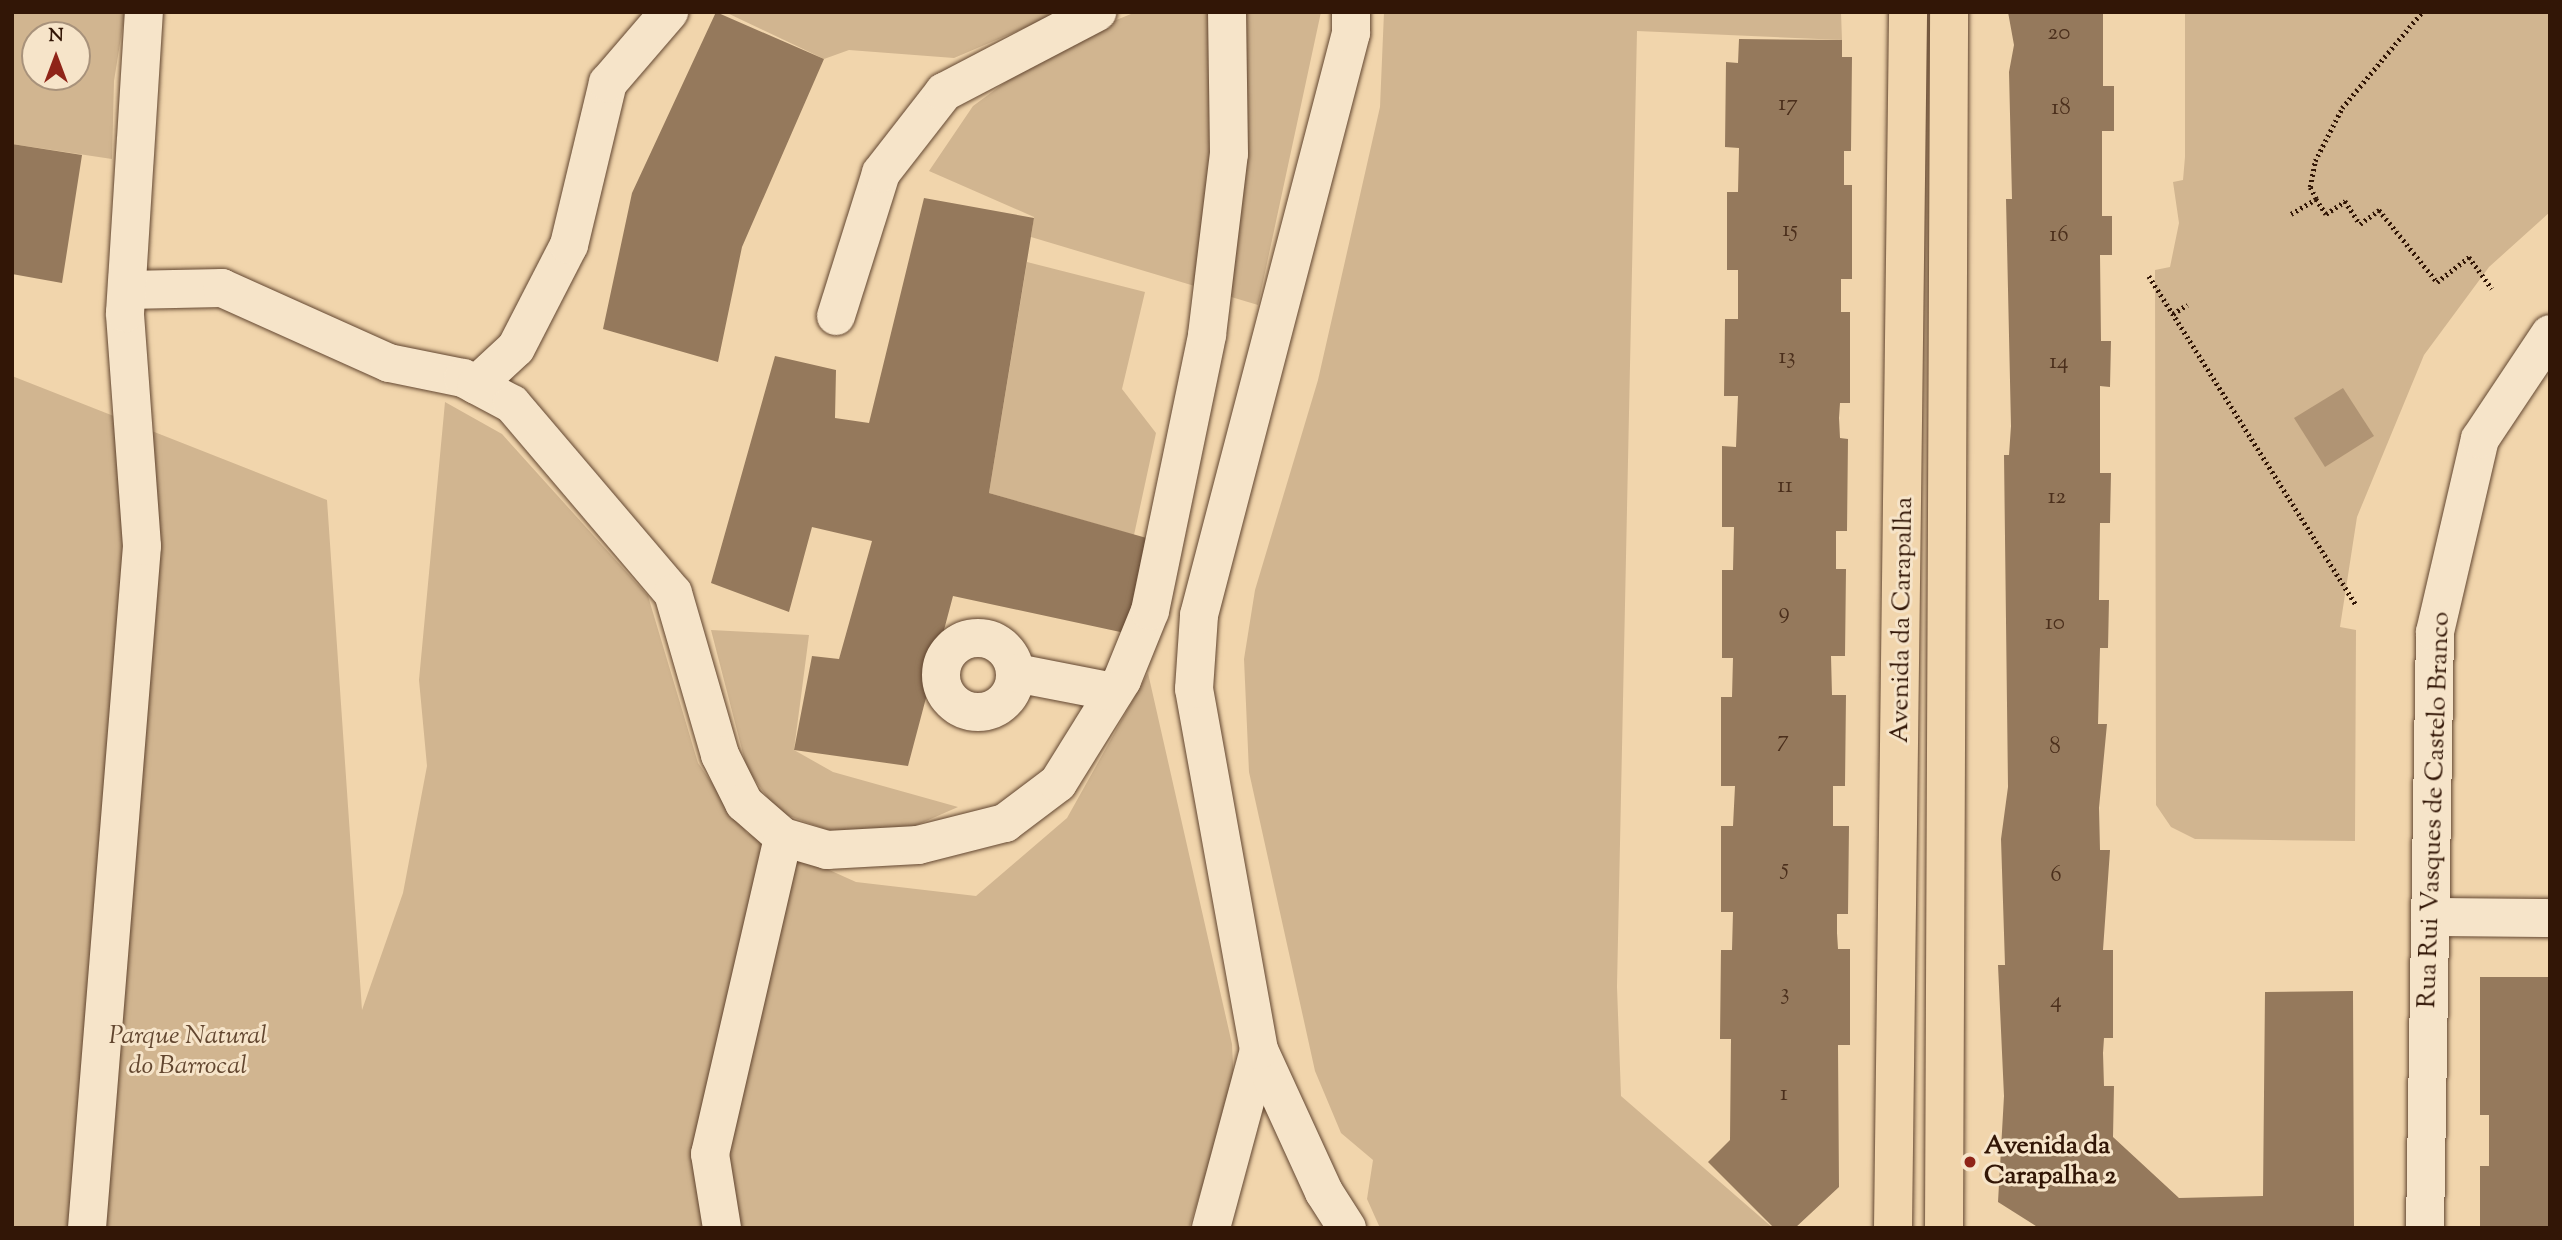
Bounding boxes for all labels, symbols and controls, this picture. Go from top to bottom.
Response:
house number: 20 [2048,20,2070,48]
north arrow [21,21,91,91]
text: N [48,23,64,50]
house number: 17 [1778,91,1798,119]
house number: 18 [2051,95,2071,123]
house number: 15 [1782,217,1798,245]
house number: 16 [2049,222,2069,250]
house number: 13 [1778,344,1796,372]
house number: 14 [2049,349,2069,377]
house number: 11 [1777,473,1793,501]
house number: 12 [2048,484,2066,512]
street label: Avenida da Carapalha [1885,497,1921,743]
house number: 9 [1778,599,1790,627]
house number: 10 [2045,610,2065,638]
street label: Rua Rui Vasques de Castelo Branco [2412,611,2458,1009]
house number: 7 [1777,727,1789,755]
house number: 8 [2049,734,2061,762]
house number: 5 [1781,855,1789,883]
house number: 6 [2050,862,2062,890]
house number: 3 [1780,980,1790,1008]
house number: 4 [2050,988,2062,1016]
park label: Parque Natural do Barrocal [109,1021,267,1082]
house number: 1 [1780,1081,1788,1109]
place label: Avenida da Carapalha 2 [1984,1131,2116,1192]
marker: Avenida da Carapalha 2 [1962,1154,1978,1170]

